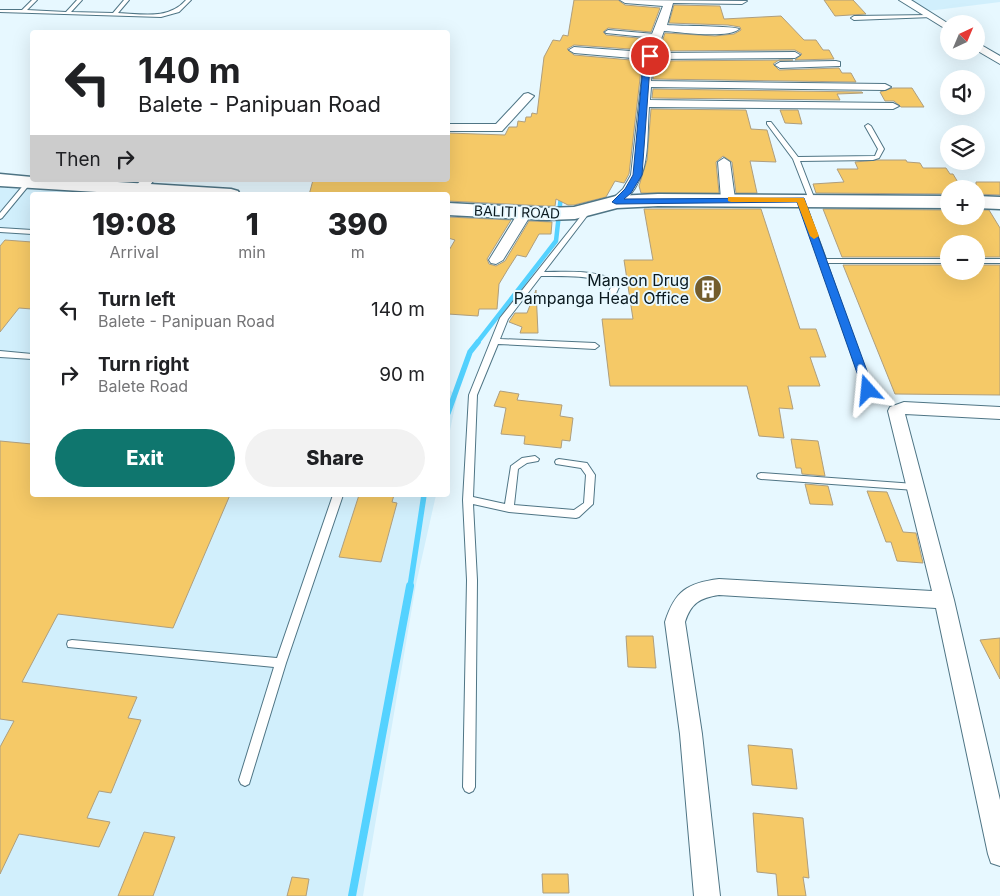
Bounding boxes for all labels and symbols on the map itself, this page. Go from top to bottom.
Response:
north arrow [940,15,985,60]
pin [629,35,671,77]
street label: BALITI ROAD [474,202,560,221]
place label: Manson Drug Pampanga Head Office [514,270,689,308]
building icon: Manson Drug Pampanga Head Office [693,274,723,304]
position arrow [841,363,893,415]

